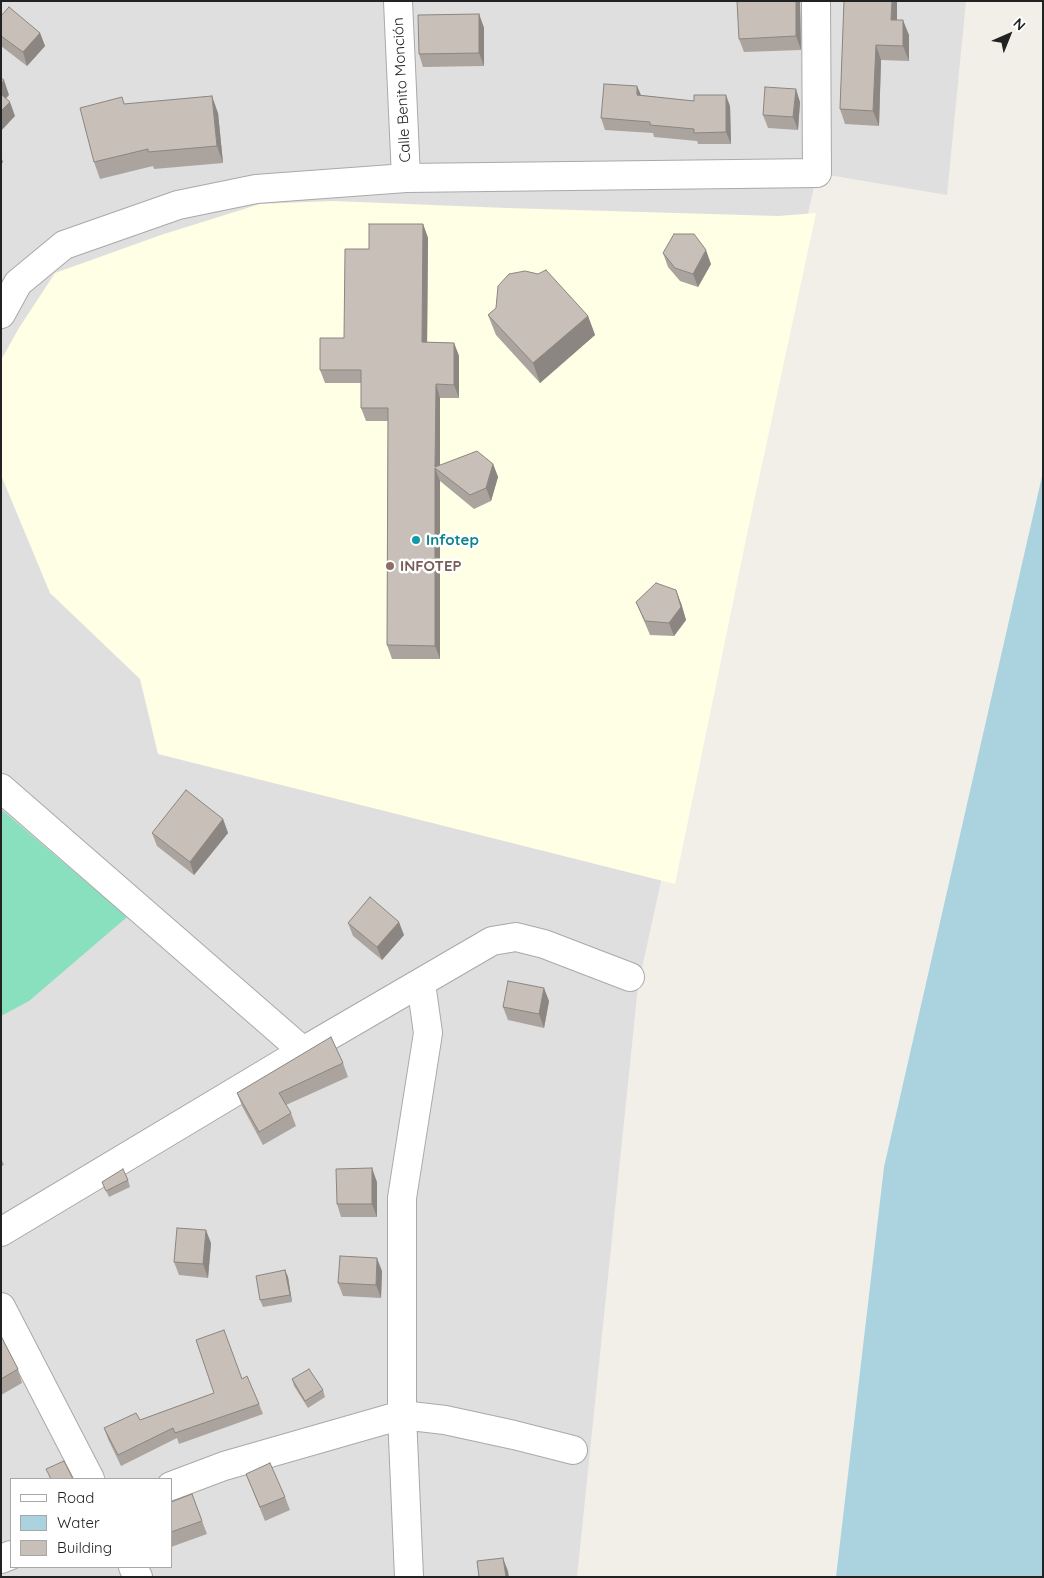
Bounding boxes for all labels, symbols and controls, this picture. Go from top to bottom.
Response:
north arrow [984,10,1034,60]
text: N [1009,14,1029,34]
street label: Calle Benito Monción [389,17,415,163]
place label: Infotep [426,531,479,549]
marker: Infotep [410,534,422,546]
place label: INFOTEP [400,557,462,575]
marker: INFOTEP [384,560,396,572]
legend [10,1478,172,1568]
text: Road [57,1488,94,1507]
text: Water [57,1513,100,1532]
text: Building [57,1538,112,1557]

